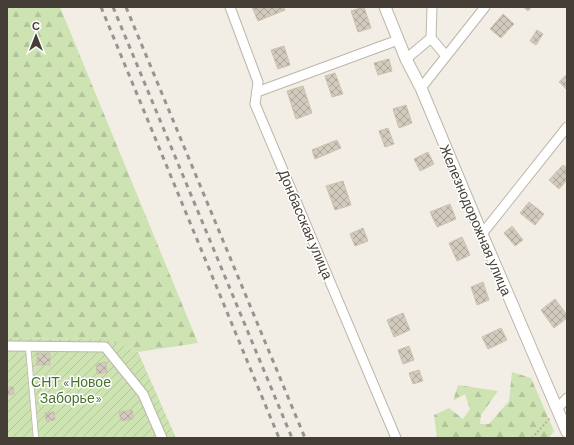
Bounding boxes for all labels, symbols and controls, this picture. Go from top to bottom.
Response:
north arrow [16,16,56,56]
text: С [32,19,40,32]
street label: Железнодорожная улица [436,142,516,298]
street label: Донбасская улица [275,166,337,282]
park label: СНТ «Новое Заборье» [31,373,111,406]

